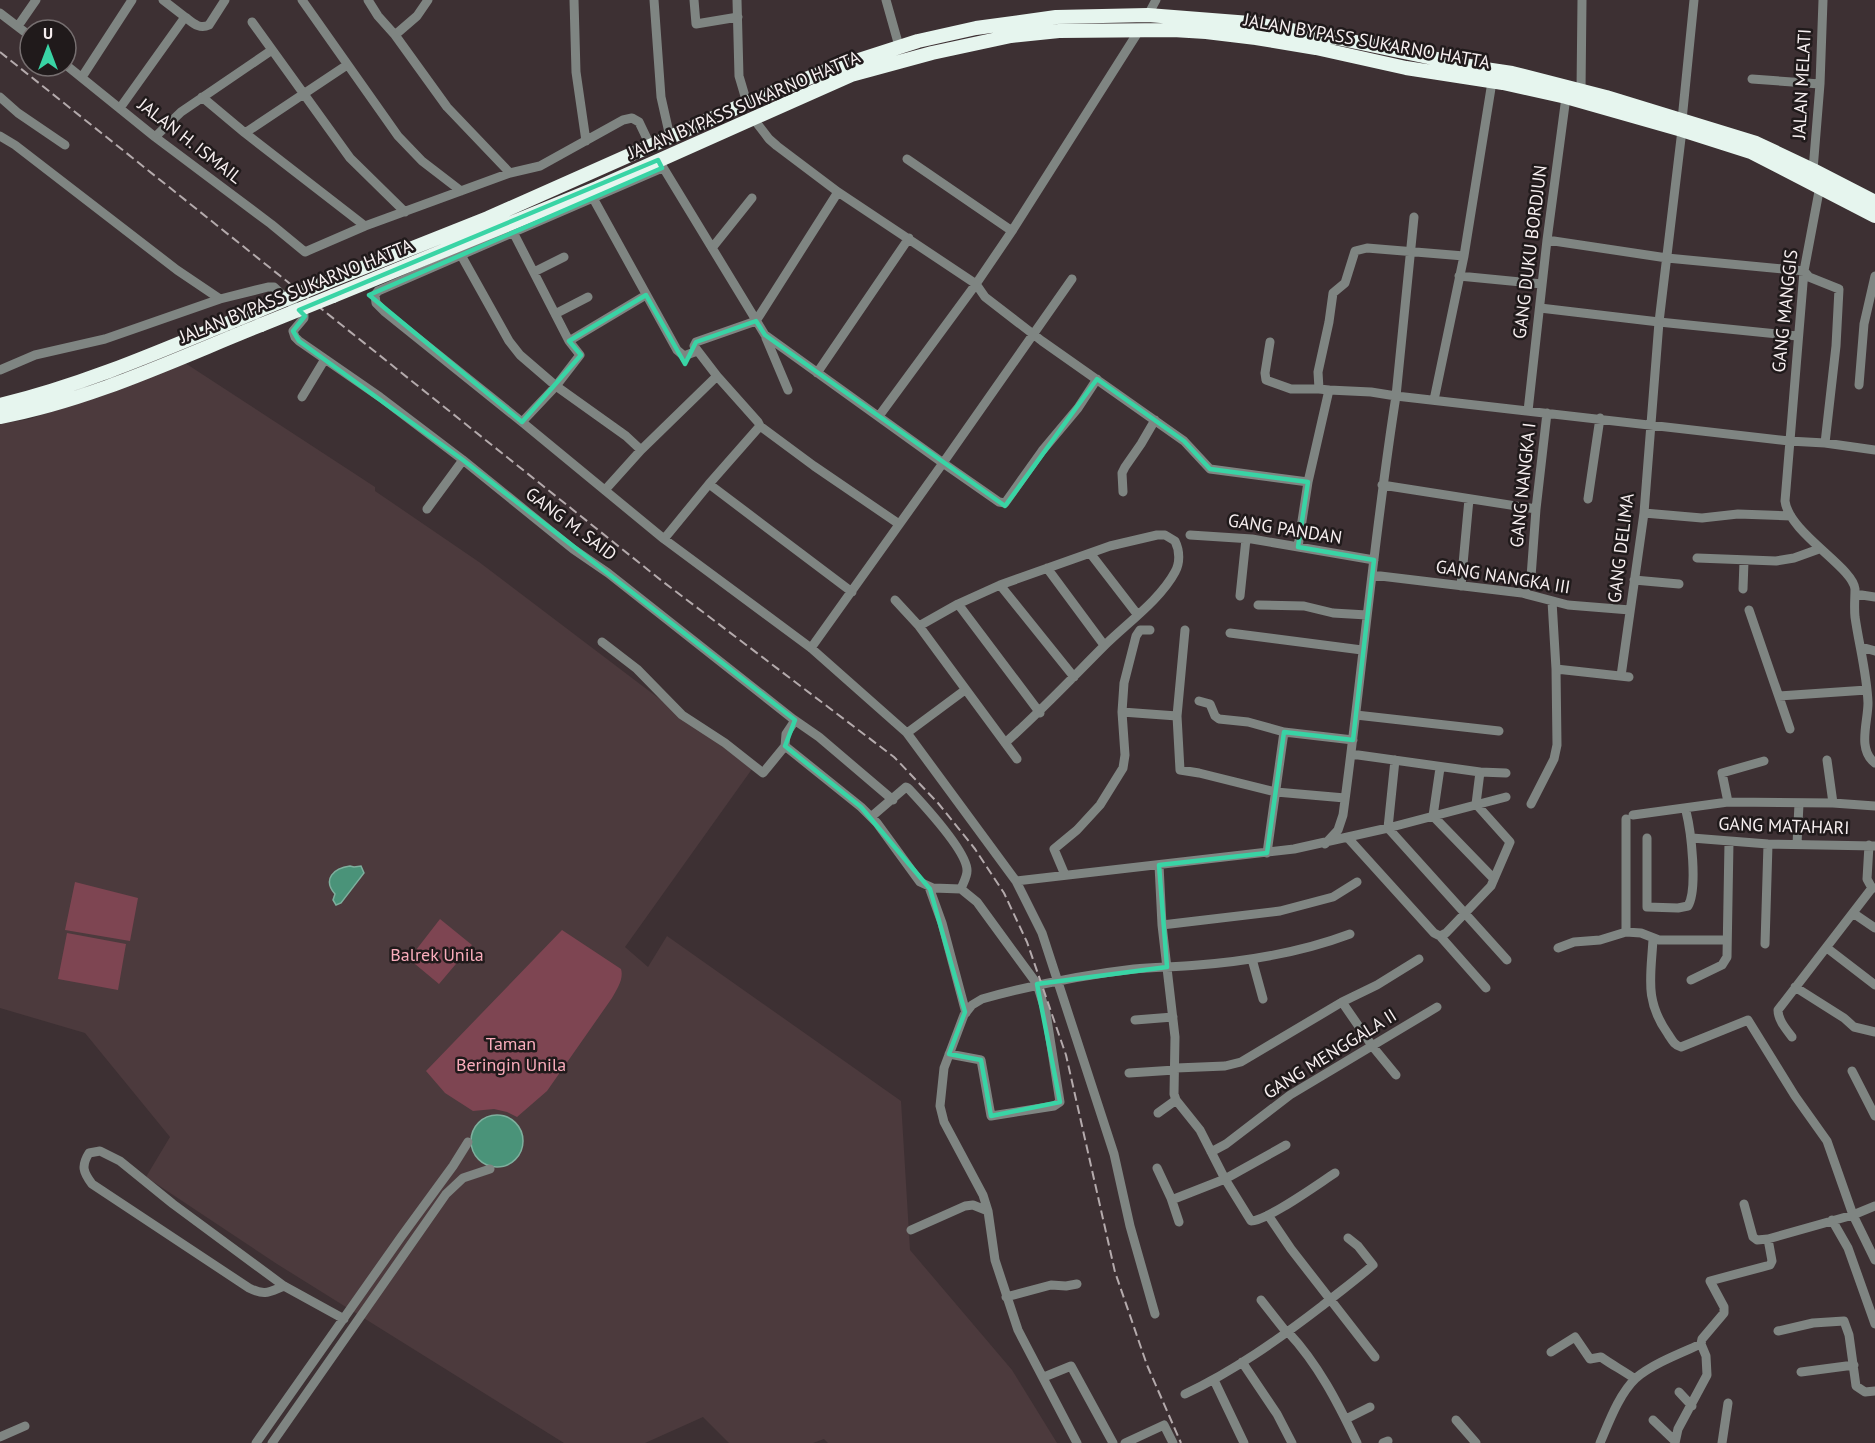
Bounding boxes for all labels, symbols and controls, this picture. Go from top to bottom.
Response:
street label: JALAN BYPASS SUKARNO HATTA [1241,7,1493,74]
north arrow [18,18,78,78]
text: U [43,23,53,43]
street label: JALAN MELATI [1787,28,1816,141]
street label: JALAN BYPASS SUKARNO HATTA [623,45,864,164]
street label: JALAN H. ISMAIL [133,92,247,188]
street label: GANG DUKU BORDJUN [1507,164,1552,340]
street label: JALAN BYPASS SUKARNO HATTA [175,233,416,348]
street label: GANG MANGGIS [1767,248,1802,373]
street label: GANG NANGKA I [1505,421,1541,549]
street label: GANG M. SAID [521,482,621,565]
street label: GANG DELIMA [1602,491,1639,604]
street label: GANG PANDAN [1226,508,1344,549]
street label: GANG NANGKA III [1434,555,1572,599]
street label: GANG MATAHARI [1718,812,1850,839]
park label: Balrek Unila [390,943,484,966]
street label: GANG MENGGALA II [1259,1003,1401,1104]
park label: Taman Beringin Unila [456,1032,566,1076]

